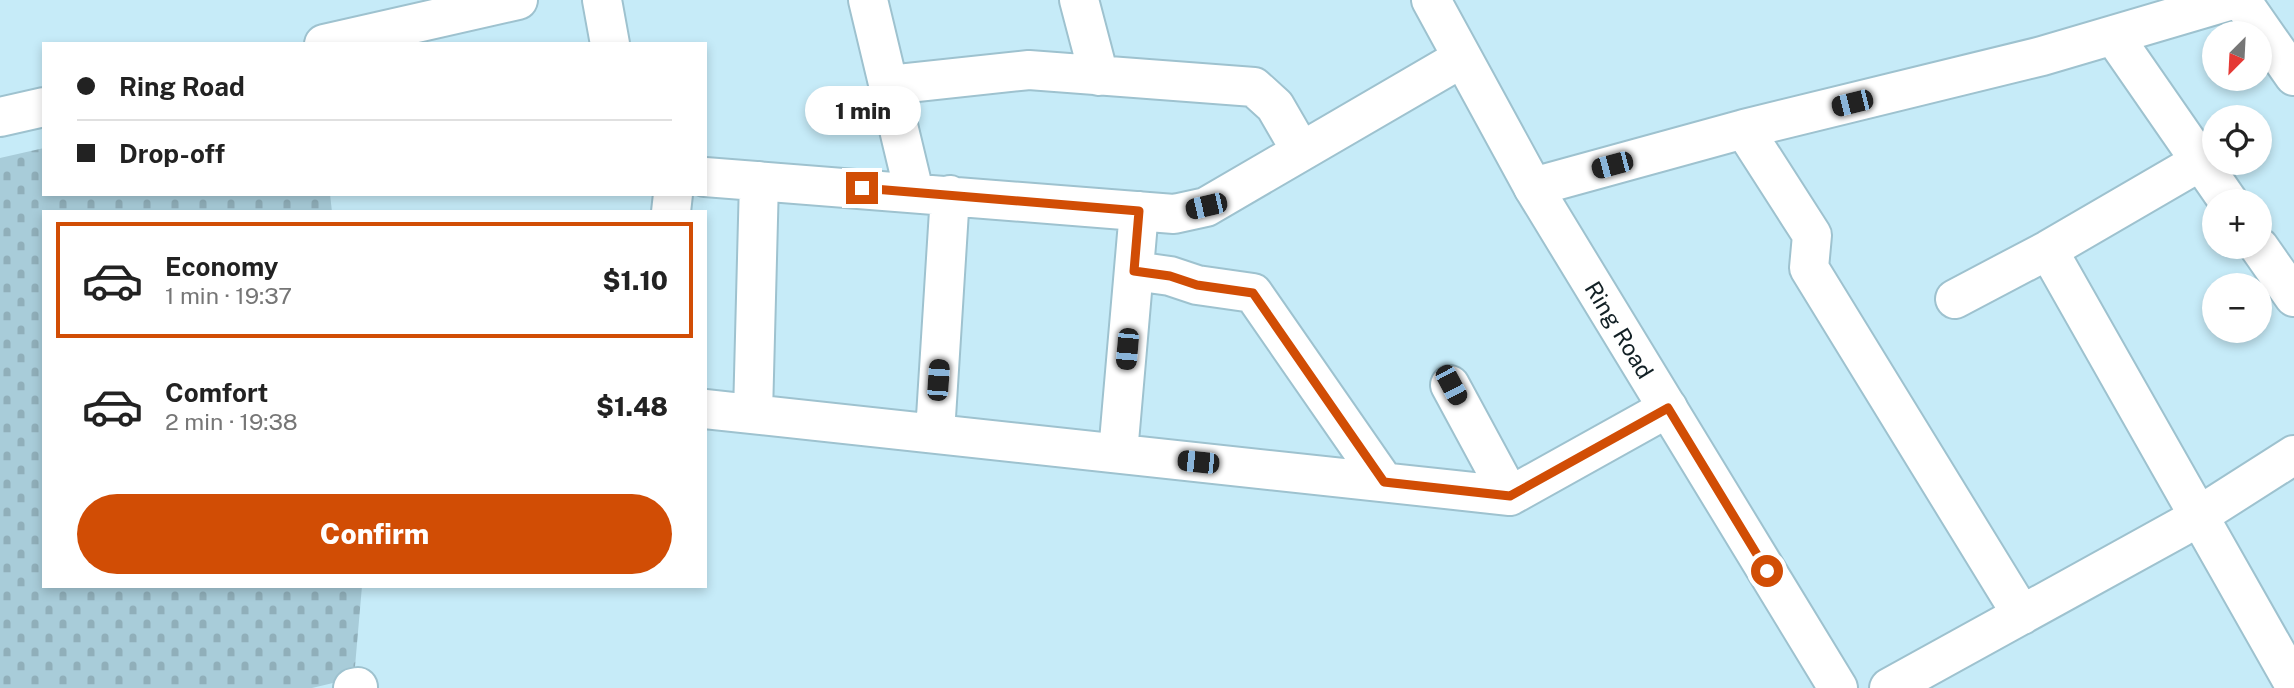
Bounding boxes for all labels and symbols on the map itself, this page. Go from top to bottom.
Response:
north arrow [2202,21,2272,91]
callout: 1 min [804,86,920,136]
car [1830,88,1875,118]
car [1589,149,1636,181]
route end [846,172,878,204]
car [1184,191,1229,221]
street label: Ring Road [1580,276,1660,383]
car [1115,327,1140,371]
car [927,358,950,402]
car [1432,362,1471,408]
car [1177,449,1220,475]
route start [1751,555,1783,587]

